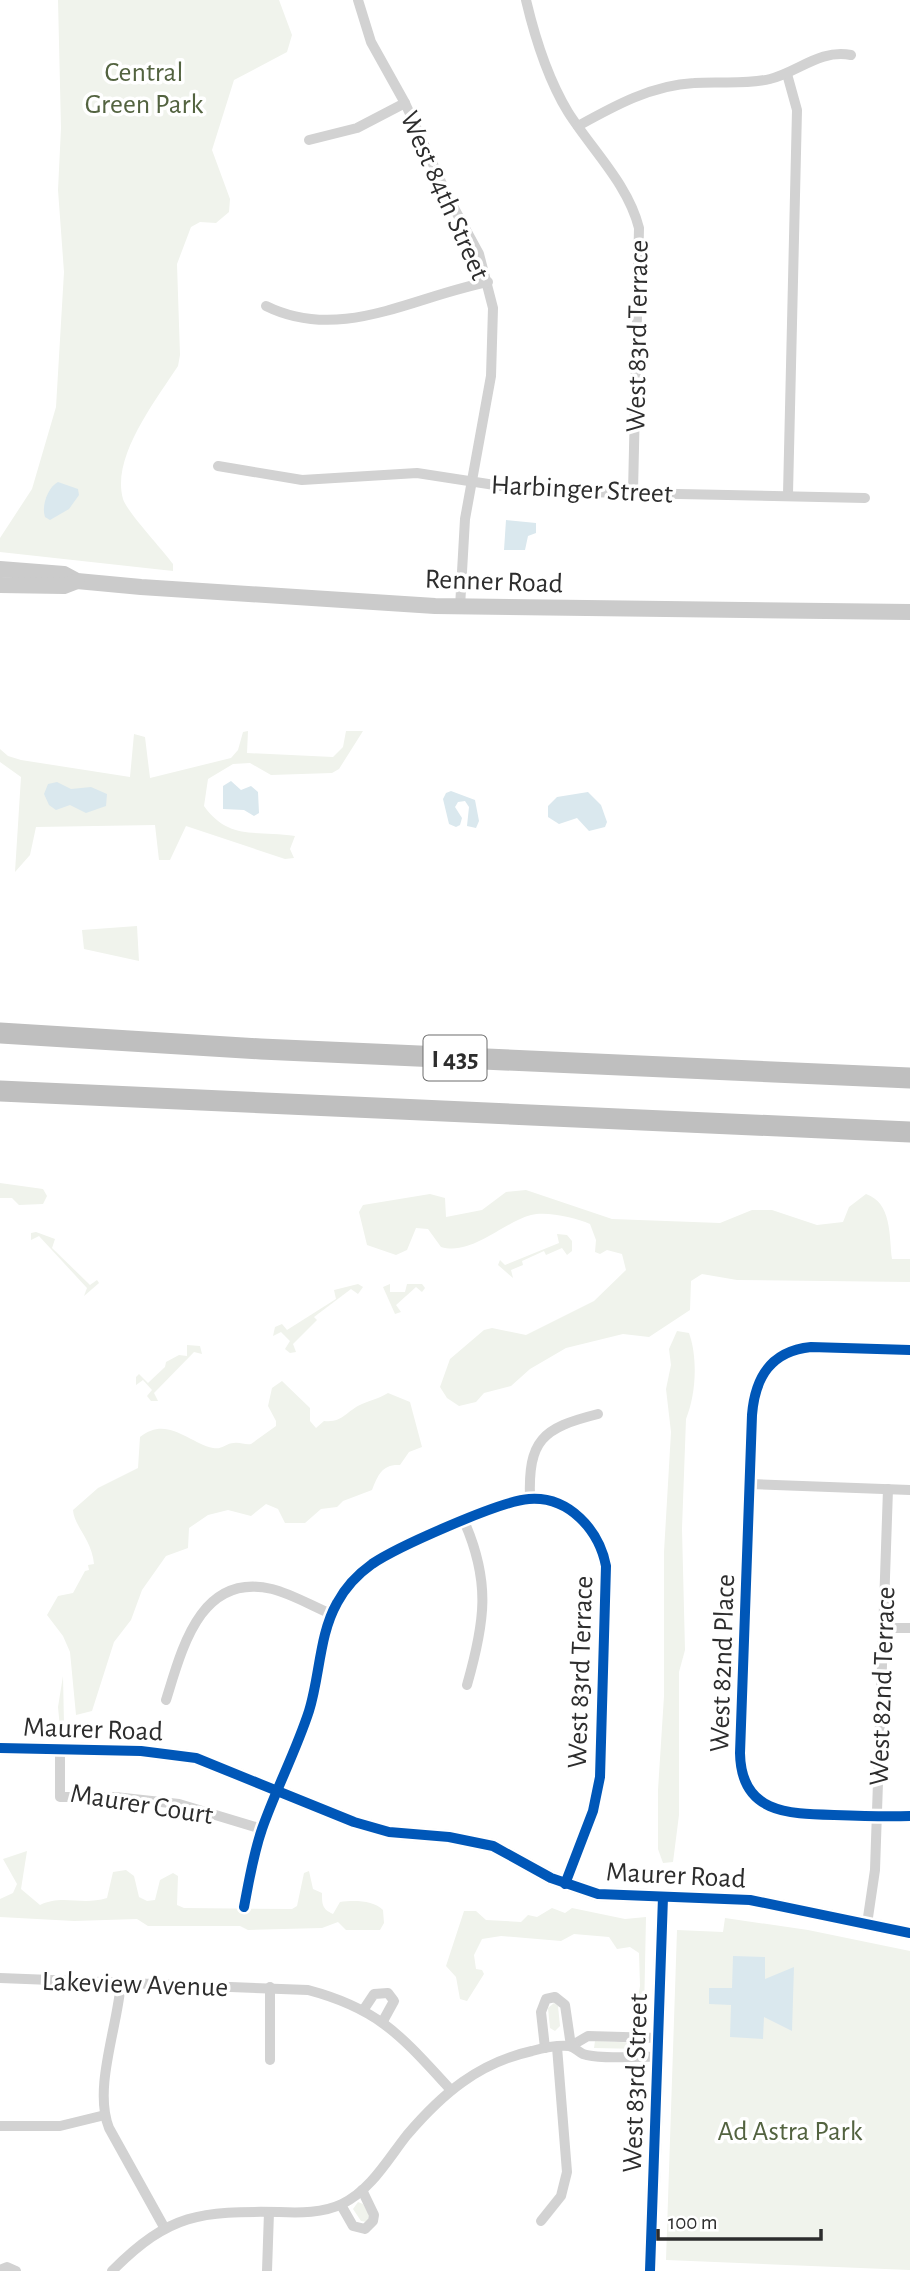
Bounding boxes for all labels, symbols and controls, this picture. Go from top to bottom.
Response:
park label: Central Green Park [85,59,203,119]
street label: West 84th Street [395,107,494,284]
street label: West 83rd Terrace [622,239,654,433]
street label: Harbinger Street [490,471,674,509]
street label: Renner Road [424,566,564,598]
road number: I 435 [424,1036,486,1080]
street label: West 82nd Place [706,1574,740,1753]
street label: West 83rd Terrace [564,1575,598,1769]
street label: West 82nd Terrace [866,1586,900,1786]
street label: Maurer Road [22,1714,163,1746]
street label: Maurer Court [68,1780,215,1830]
street label: Maurer Road [605,1858,747,1894]
street label: Lakeview Avenue [41,1968,229,2002]
street label: West 83rd Street [619,1993,653,2173]
park label: Ad Astra Park [718,2118,863,2146]
scale bar [658,2198,821,2242]
text: 100 m [668,2212,718,2233]

